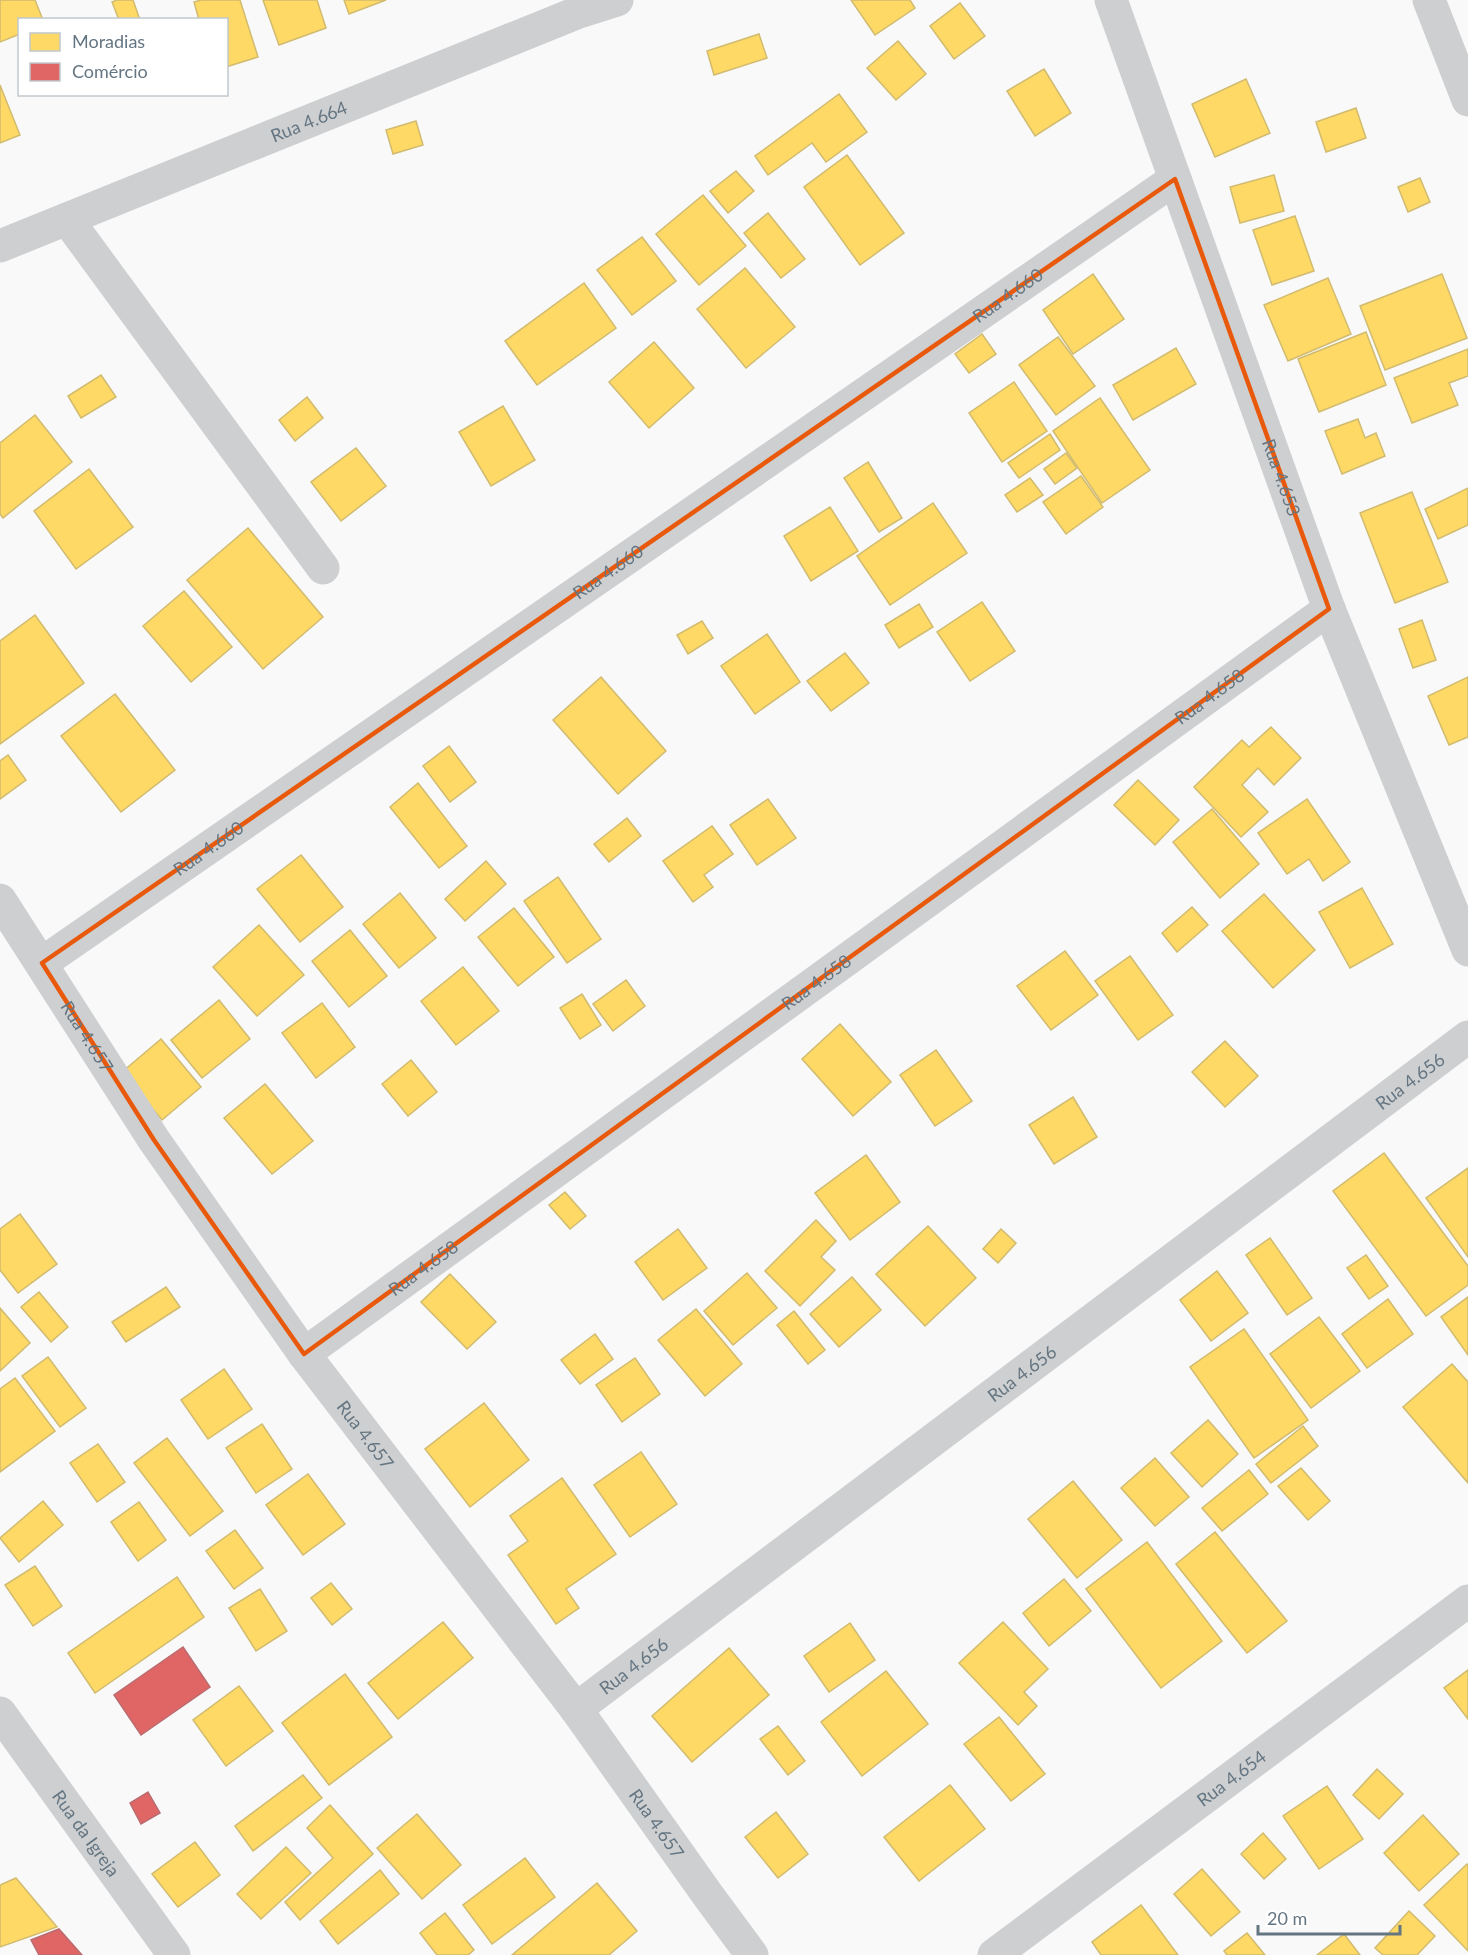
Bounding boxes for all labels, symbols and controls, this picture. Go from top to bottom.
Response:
legend [18,18,228,96]
text: Moradias [72,30,145,52]
text: Comércio [72,60,148,82]
street label: Rua 4.664 [267,96,350,147]
street label: Rua 4.660 [968,263,1047,327]
street label: Rua 4.653 [1258,436,1306,519]
street label: Rua 4.660 [568,540,647,603]
street label: Rua 4.658 [1170,664,1248,729]
street label: Rua 4.660 [169,816,248,880]
street label: Rua 4.658 [777,949,855,1014]
street label: Rua 4.657 [56,996,119,1076]
street label: Rua 4.656 [1371,1048,1449,1114]
street label: Rua 4.658 [384,1235,462,1300]
street label: Rua 4.656 [983,1340,1060,1406]
street label: Rua 4.657 [332,1396,399,1473]
street label: Rua 4.656 [595,1633,672,1699]
street label: Rua 4.654 [1192,1745,1270,1811]
street label: Rua 4.657 [625,1784,689,1863]
street label: Rua da Igreja [48,1786,125,1881]
scale bar [1258,1898,1400,1936]
text: 20 m [1267,1907,1307,1929]

